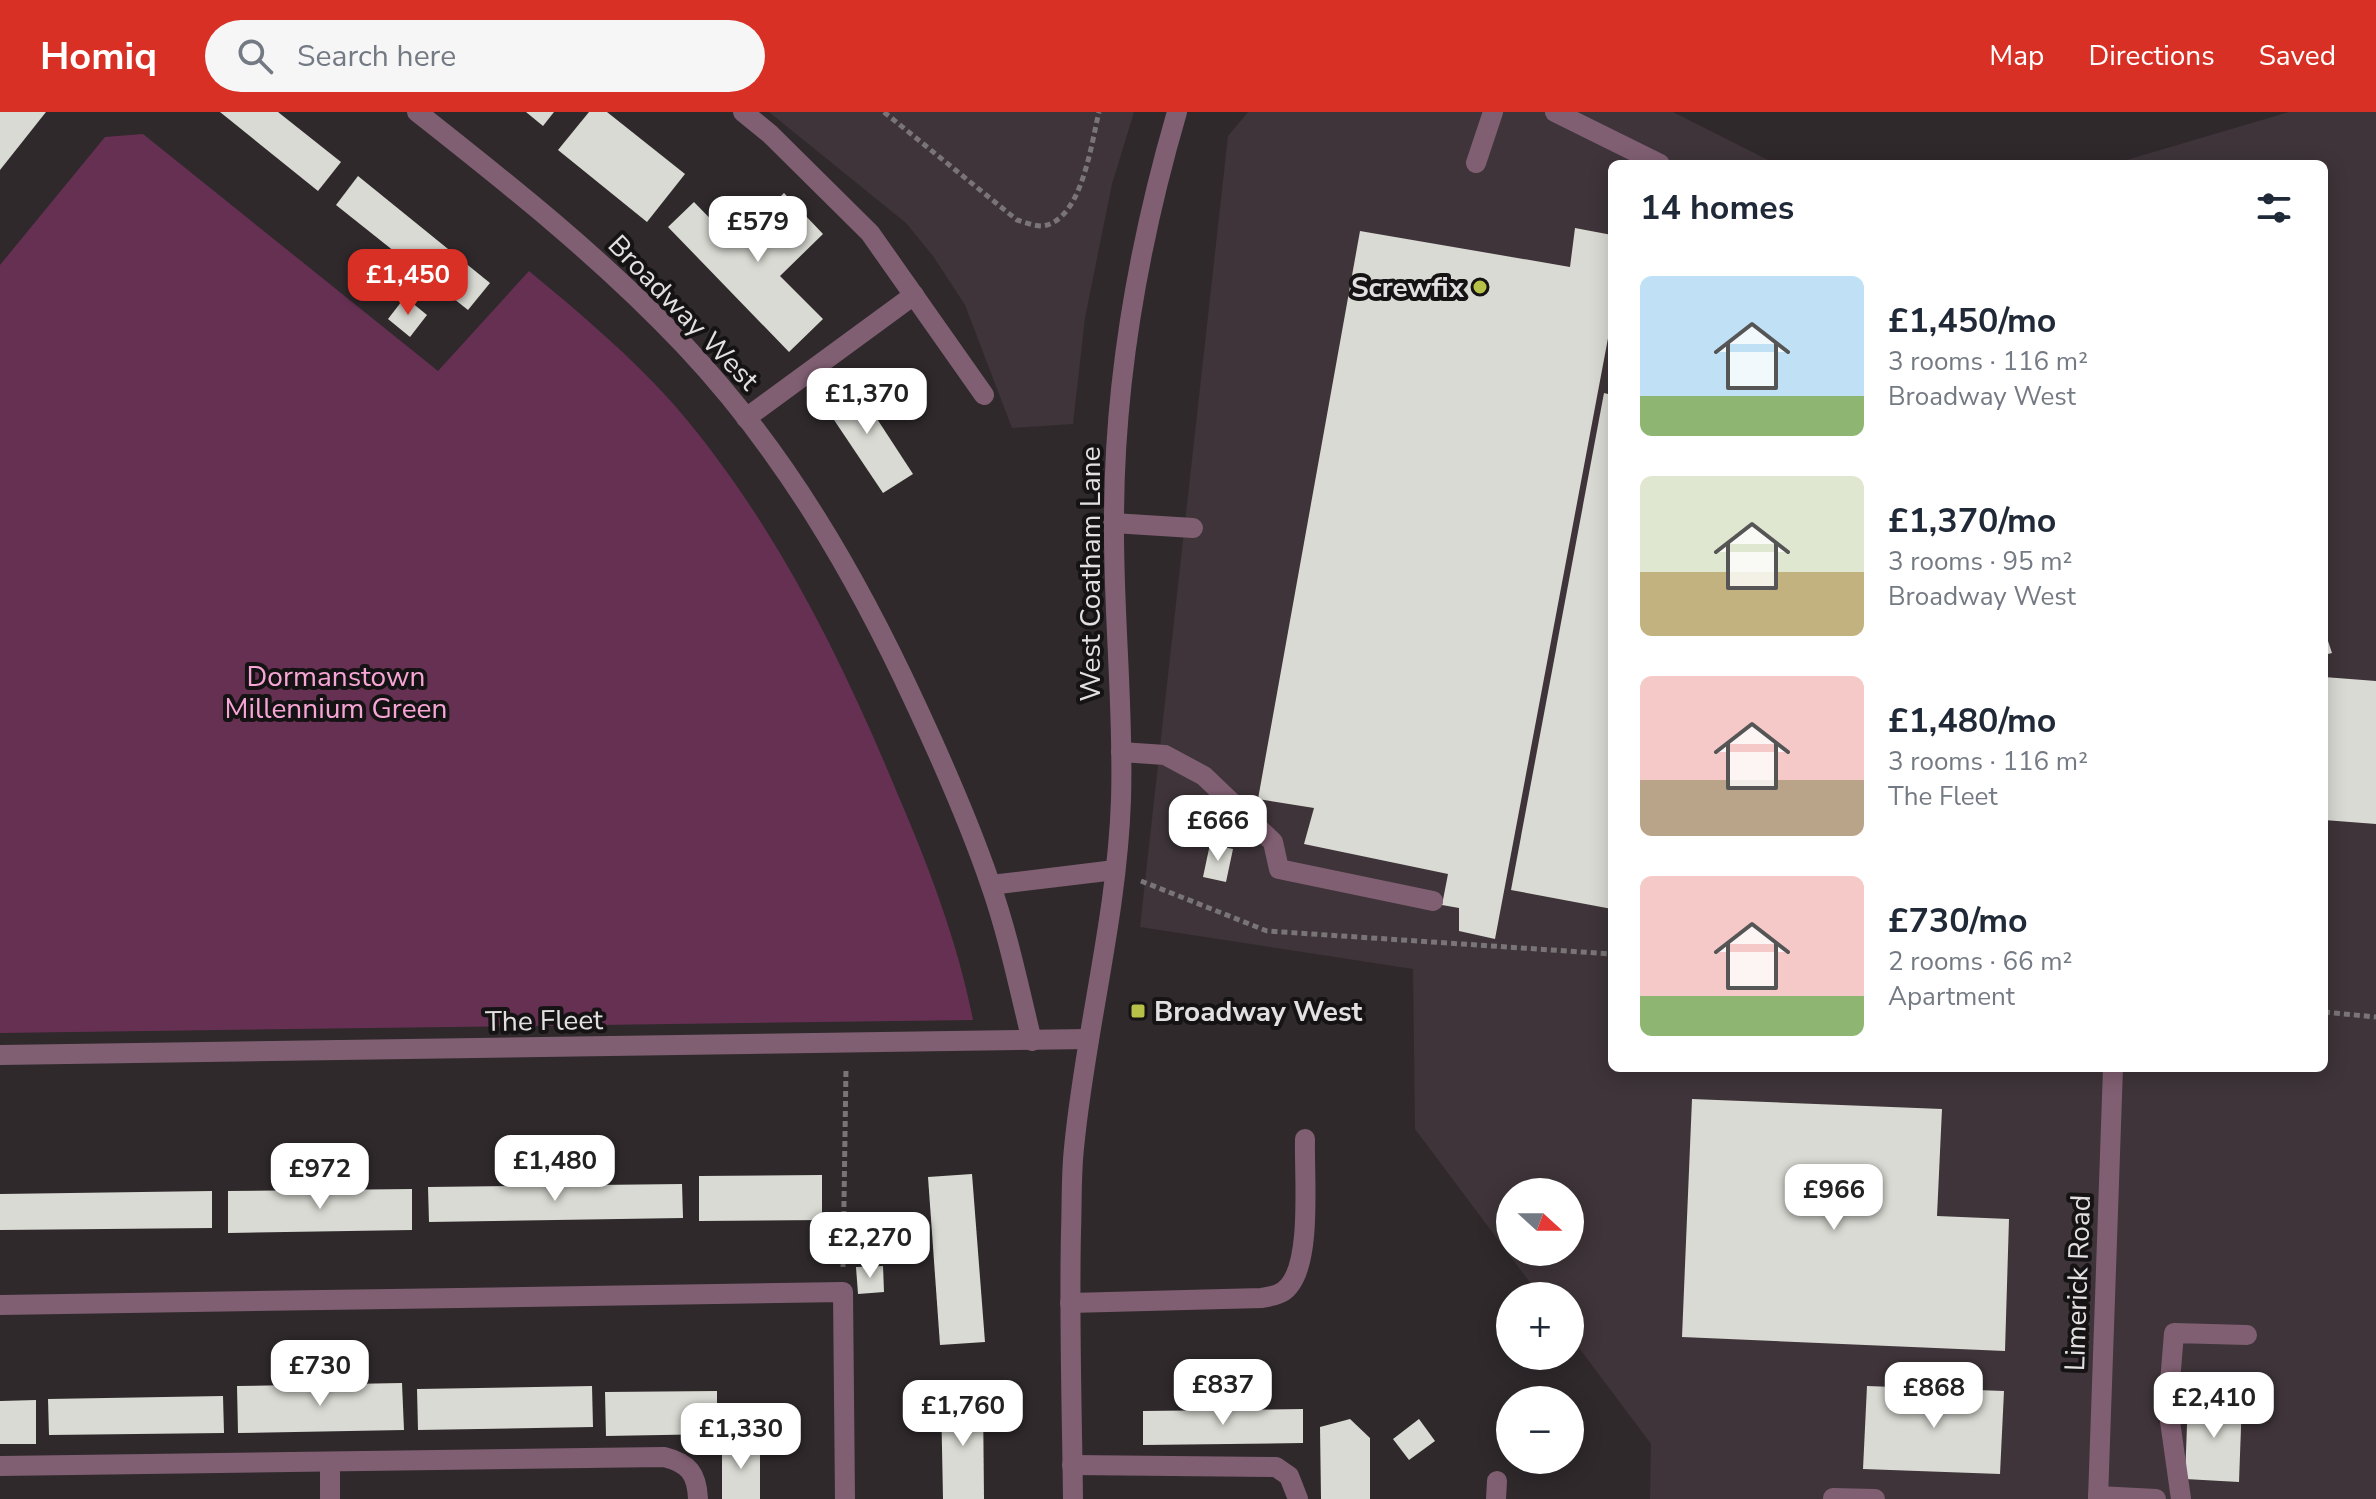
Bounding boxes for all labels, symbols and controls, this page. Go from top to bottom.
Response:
search box [205,20,765,92]
text: Homiq [40,31,157,82]
icon: search [233,34,277,78]
text: Search here [297,36,456,77]
text: Map [1989,37,2044,75]
text: Directions [2088,37,2215,75]
text: Saved [2259,37,2336,75]
text: 14 homes [1640,185,1794,231]
icon: filters [2252,186,2296,230]
pin: £579 [711,196,805,264]
text: £579 [727,204,789,239]
street label: Broadway West [599,227,767,399]
pin: £1,450 [343,249,473,317]
text: £1,450 [366,257,450,292]
place label: Screwfix [1351,269,1465,307]
marker: Screwfix [1471,278,1489,296]
text: £1,450/mo [1888,298,2056,344]
icon: home [1704,308,1800,404]
text: 3 rooms · 116 m² [1888,344,2088,379]
pin: £1,370 [802,368,932,436]
text: £1,370 [825,376,909,411]
text: Broadway West [1888,379,2076,414]
street label: West Coatham Lane [1072,446,1110,702]
text: £1,370/mo [1888,498,2056,544]
icon: home [1704,508,1800,604]
text: 3 rooms · 95 m² [1888,544,2072,579]
text: Broadway West [1888,579,2076,614]
park label: Dormanstown Millennium Green [225,658,447,728]
text: £1,480/mo [1888,698,2056,744]
icon: home [1704,708,1800,804]
text: 3 rooms · 116 m² [1888,744,2088,779]
text: The Fleet [1888,779,1998,814]
pin: £666 [1171,795,1265,863]
text: £666 [1187,803,1249,838]
text: £730/mo [1888,898,2028,944]
icon: home [1704,908,1800,1004]
text: 2 rooms · 66 m² [1888,944,2072,979]
text: Apartment [1888,979,2015,1014]
place label: Broadway West [1154,993,1362,1031]
street label: The Fleet [485,1001,603,1041]
marker: Broadway West [1129,1002,1147,1020]
pin: £1,480 [490,1135,620,1203]
pin: £972 [273,1143,367,1211]
text: £1,480 [513,1143,597,1178]
text: £972 [289,1151,351,1186]
pin: £966 [1787,1164,1881,1232]
text: £966 [1803,1172,1865,1207]
north arrow [1496,1178,1584,1266]
map controls [1496,1178,1584,1474]
street label: Limerick Road [2056,1194,2100,1372]
pin: £2,270 [805,1212,935,1280]
text: £2,270 [828,1220,912,1255]
button: + [1496,1282,1584,1370]
pin: £730 [273,1340,367,1408]
text: £730 [289,1348,351,1383]
pin: £837 [1176,1359,1270,1427]
pin: £868 [1887,1362,1981,1430]
text: £837 [1192,1367,1254,1402]
text: £868 [1903,1370,1965,1405]
pin: £2,410 [2149,1372,2279,1440]
pin: £1,760 [898,1380,1028,1448]
text: £2,410 [2172,1380,2256,1415]
button: − [1496,1386,1584,1474]
text: £1,760 [921,1388,1005,1423]
pin: £1,330 [676,1403,806,1471]
text: £1,330 [699,1411,783,1446]

